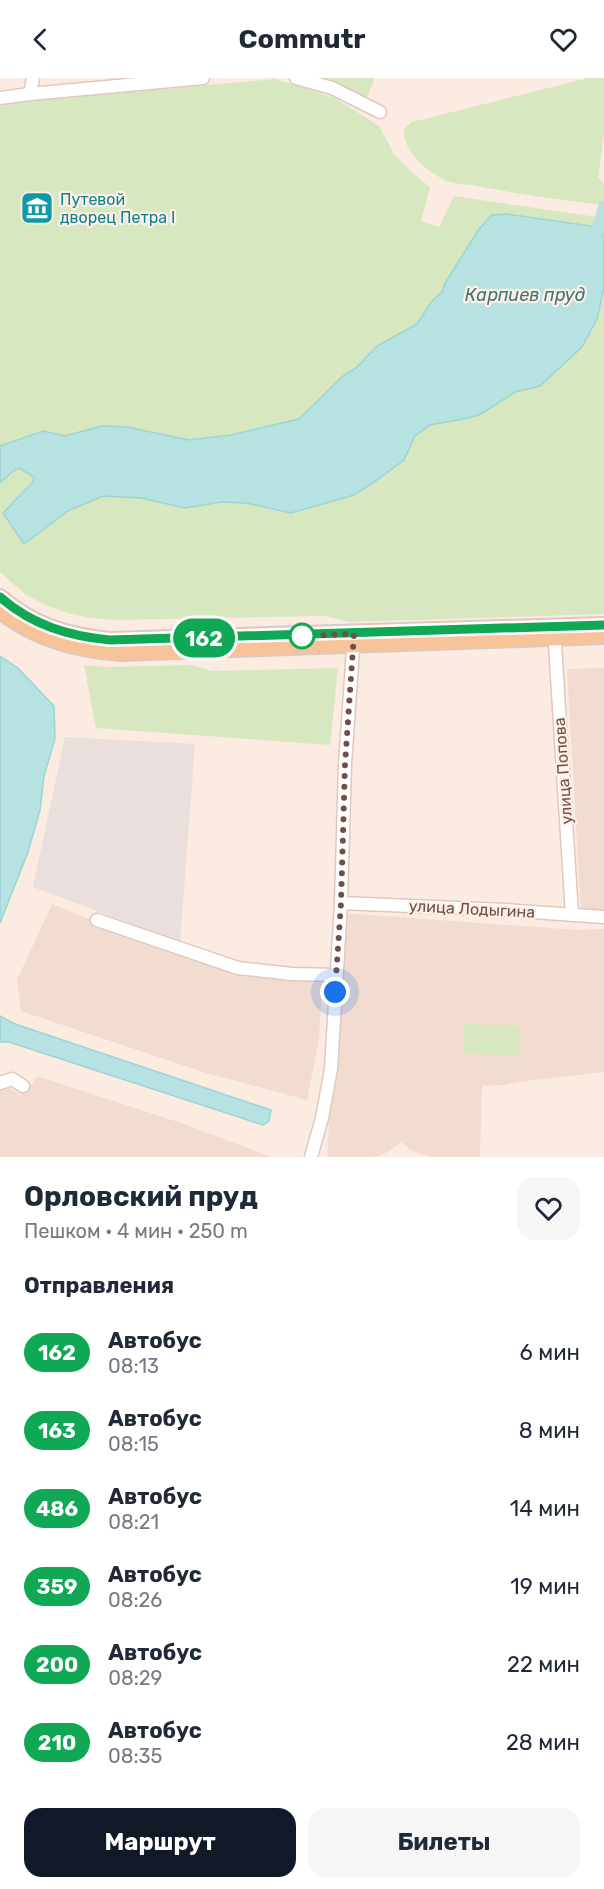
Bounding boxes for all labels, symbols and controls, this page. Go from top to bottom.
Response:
icon: back [24,23,57,56]
text: Commutr [238,23,366,55]
icon: heart [547,23,580,56]
museum icon: Путевой дворец Петра I [19,190,55,226]
place label: Путевой дворец Петра I [60,190,175,227]
water label: Карпиев пруд [465,284,586,306]
line badge: 162 [170,618,238,658]
unlabelled marker [289,623,315,649]
text: 162 [185,626,223,651]
street label: улица Попова [550,717,576,825]
street label: улица Лодыгина [408,896,536,922]
your location [320,977,350,1007]
button: heart [517,1177,580,1240]
text: Орловский пруд [24,1180,258,1213]
text: Пешком · 4 мин · 250 m [24,1219,248,1243]
text: Отправления [24,1272,174,1299]
text: Автобус [108,1327,202,1354]
text: 6 мин [520,1339,580,1366]
text: 162 [38,1340,76,1365]
text: 08:13 [108,1354,159,1378]
text: Автобус [108,1405,202,1432]
text: 8 мин [519,1417,580,1444]
text: 163 [38,1418,76,1443]
text: 08:15 [108,1432,159,1456]
text: Автобус [108,1483,202,1510]
text: 14 мин [510,1495,580,1522]
text: 486 [36,1496,78,1521]
text: 08:21 [108,1510,159,1534]
text: Автобус [108,1561,202,1588]
text: 19 мин [510,1573,580,1600]
text: 359 [37,1574,77,1599]
text: 08:26 [108,1588,162,1612]
text: Автобус [108,1639,202,1666]
text: 22 мин [507,1651,580,1678]
text: 200 [36,1652,78,1677]
text: 08:29 [108,1666,162,1690]
text: Автобус [108,1717,202,1744]
text: 28 мин [506,1729,580,1756]
text: 210 [38,1730,76,1755]
text: 08:35 [108,1744,162,1768]
button: Маршрут [24,1808,296,1877]
button: Билеты [308,1808,580,1877]

